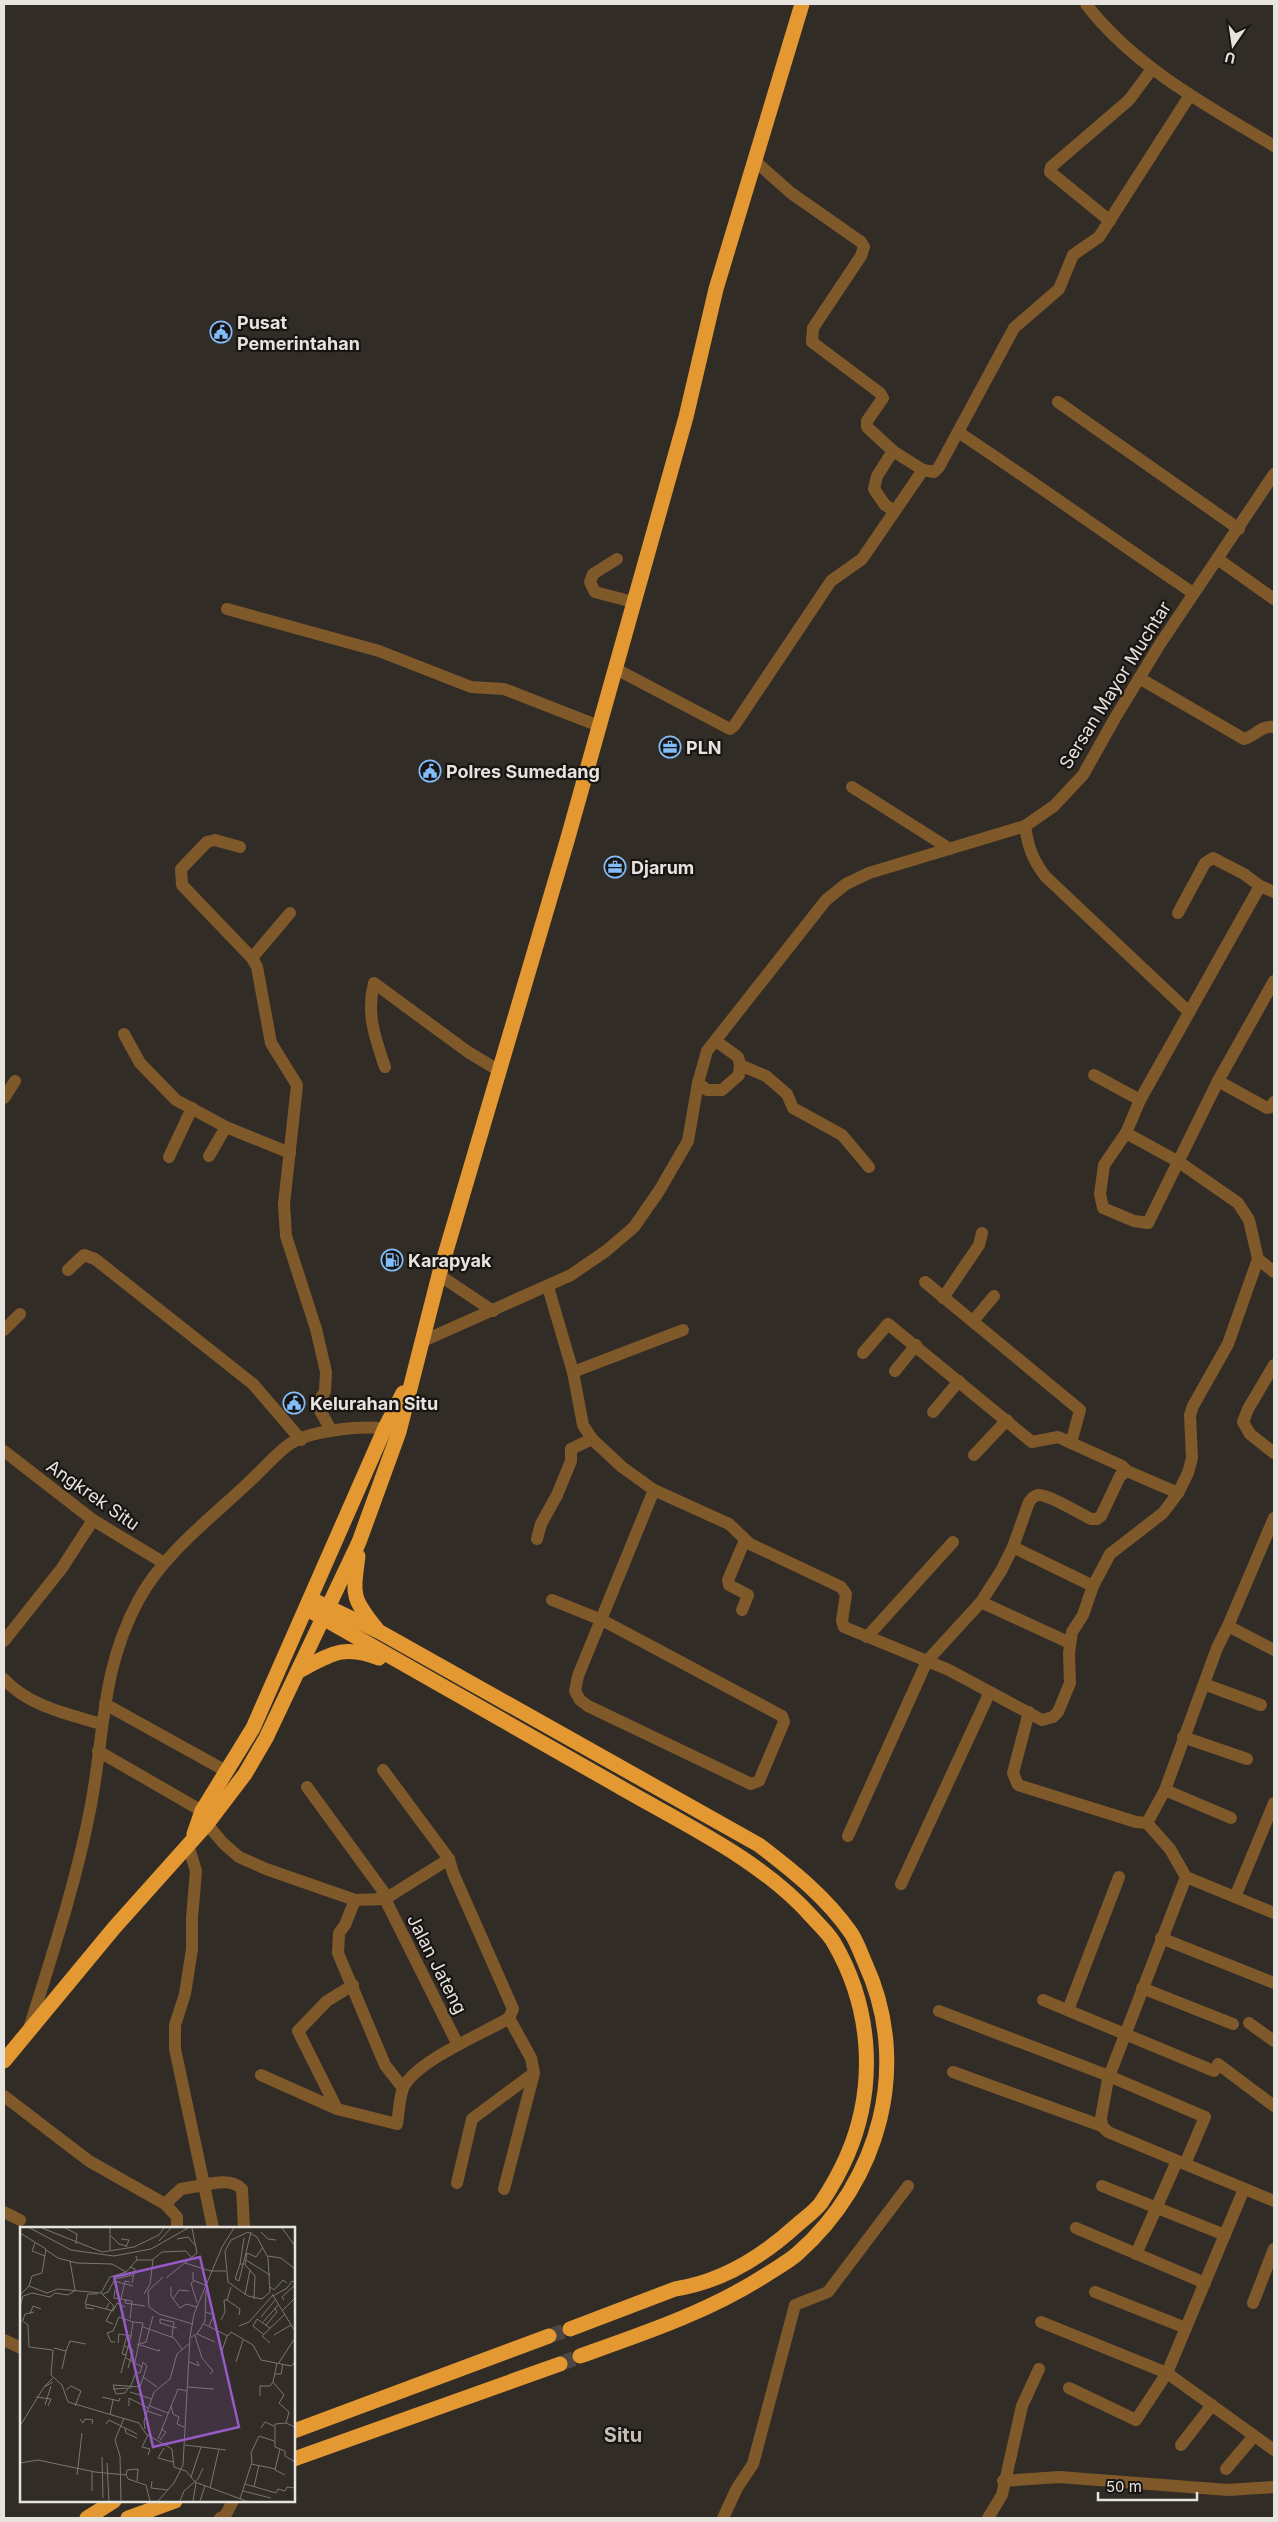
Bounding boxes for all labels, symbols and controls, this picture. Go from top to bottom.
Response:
north arrow [1208,20,1258,70]
text: U [1223,49,1237,68]
place label: Pusat Pemerintahan [237,312,360,354]
public building icon: Pusat Pemerintahan [209,320,233,344]
street label: Sersan Mayor Muchtar [1055,597,1175,773]
office icon: PLN [658,735,682,759]
place label: PLN [686,737,722,758]
public building icon: Polres Sumedang [418,759,442,783]
place label: Polres Sumedang [446,761,600,782]
office icon: Djarum [603,855,627,879]
place label: Djarum [631,857,694,878]
fuel station icon: Karapyak [380,1248,404,1272]
place label: Karapyak [408,1250,492,1271]
public building icon: Kelurahan Situ [282,1391,306,1415]
place label: Kelurahan Situ [310,1393,438,1414]
street label: Angkrek Situ [43,1455,143,1535]
street label: Jalan Jateng [403,1911,471,2017]
inset map [20,2227,295,2502]
district label: Situ [604,2423,642,2447]
scale bar [1098,2470,1197,2502]
text: 50 m [1106,2477,1142,2496]

